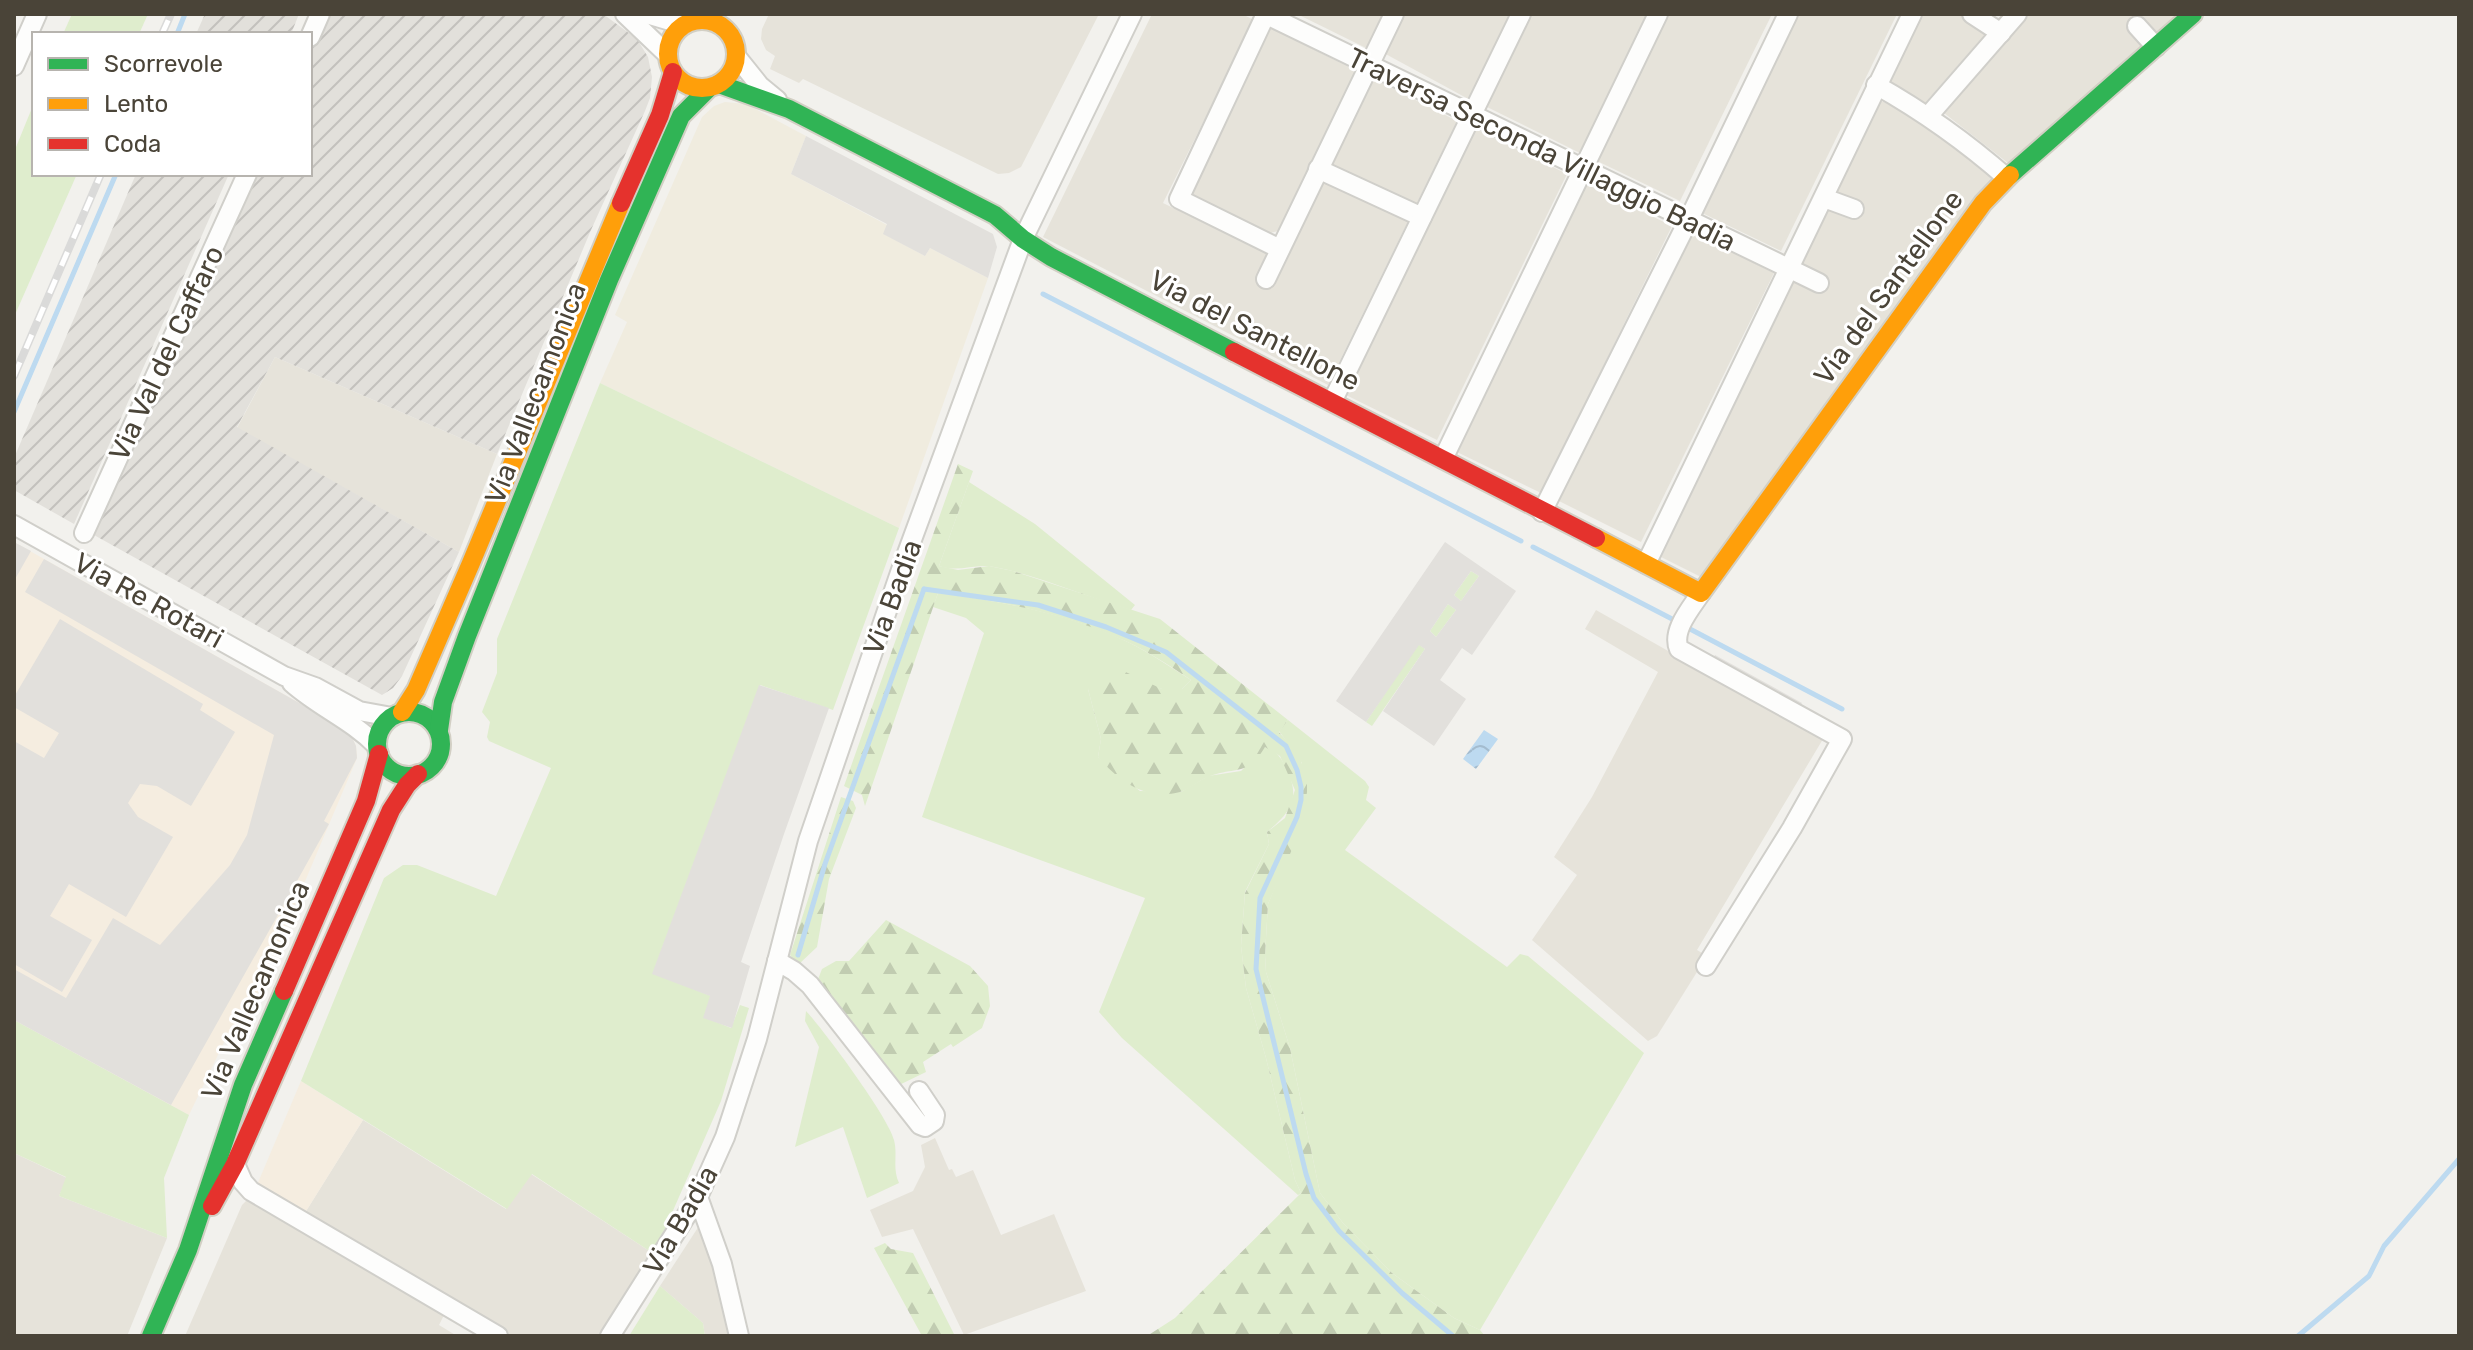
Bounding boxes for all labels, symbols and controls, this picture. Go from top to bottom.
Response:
legend [32,32,312,176]
street label: Traversa Seconda Villaggio Badia [1342,41,1741,258]
text: Scorrevole [104,50,223,78]
text: Lento [104,90,168,118]
text: Coda [104,130,161,158]
street label: Via del Santellone [1807,184,1970,391]
street label: Via Val del Caffaro [102,240,231,466]
street label: Via del Santellone [1144,263,1366,398]
street label: Via Vallecamonica [478,278,593,509]
street label: Via Badia [856,535,929,659]
street label: Via Re Rotari [68,546,229,655]
street label: Via Vallecamonica [194,876,316,1105]
street label: Via Badia [636,1160,725,1281]

